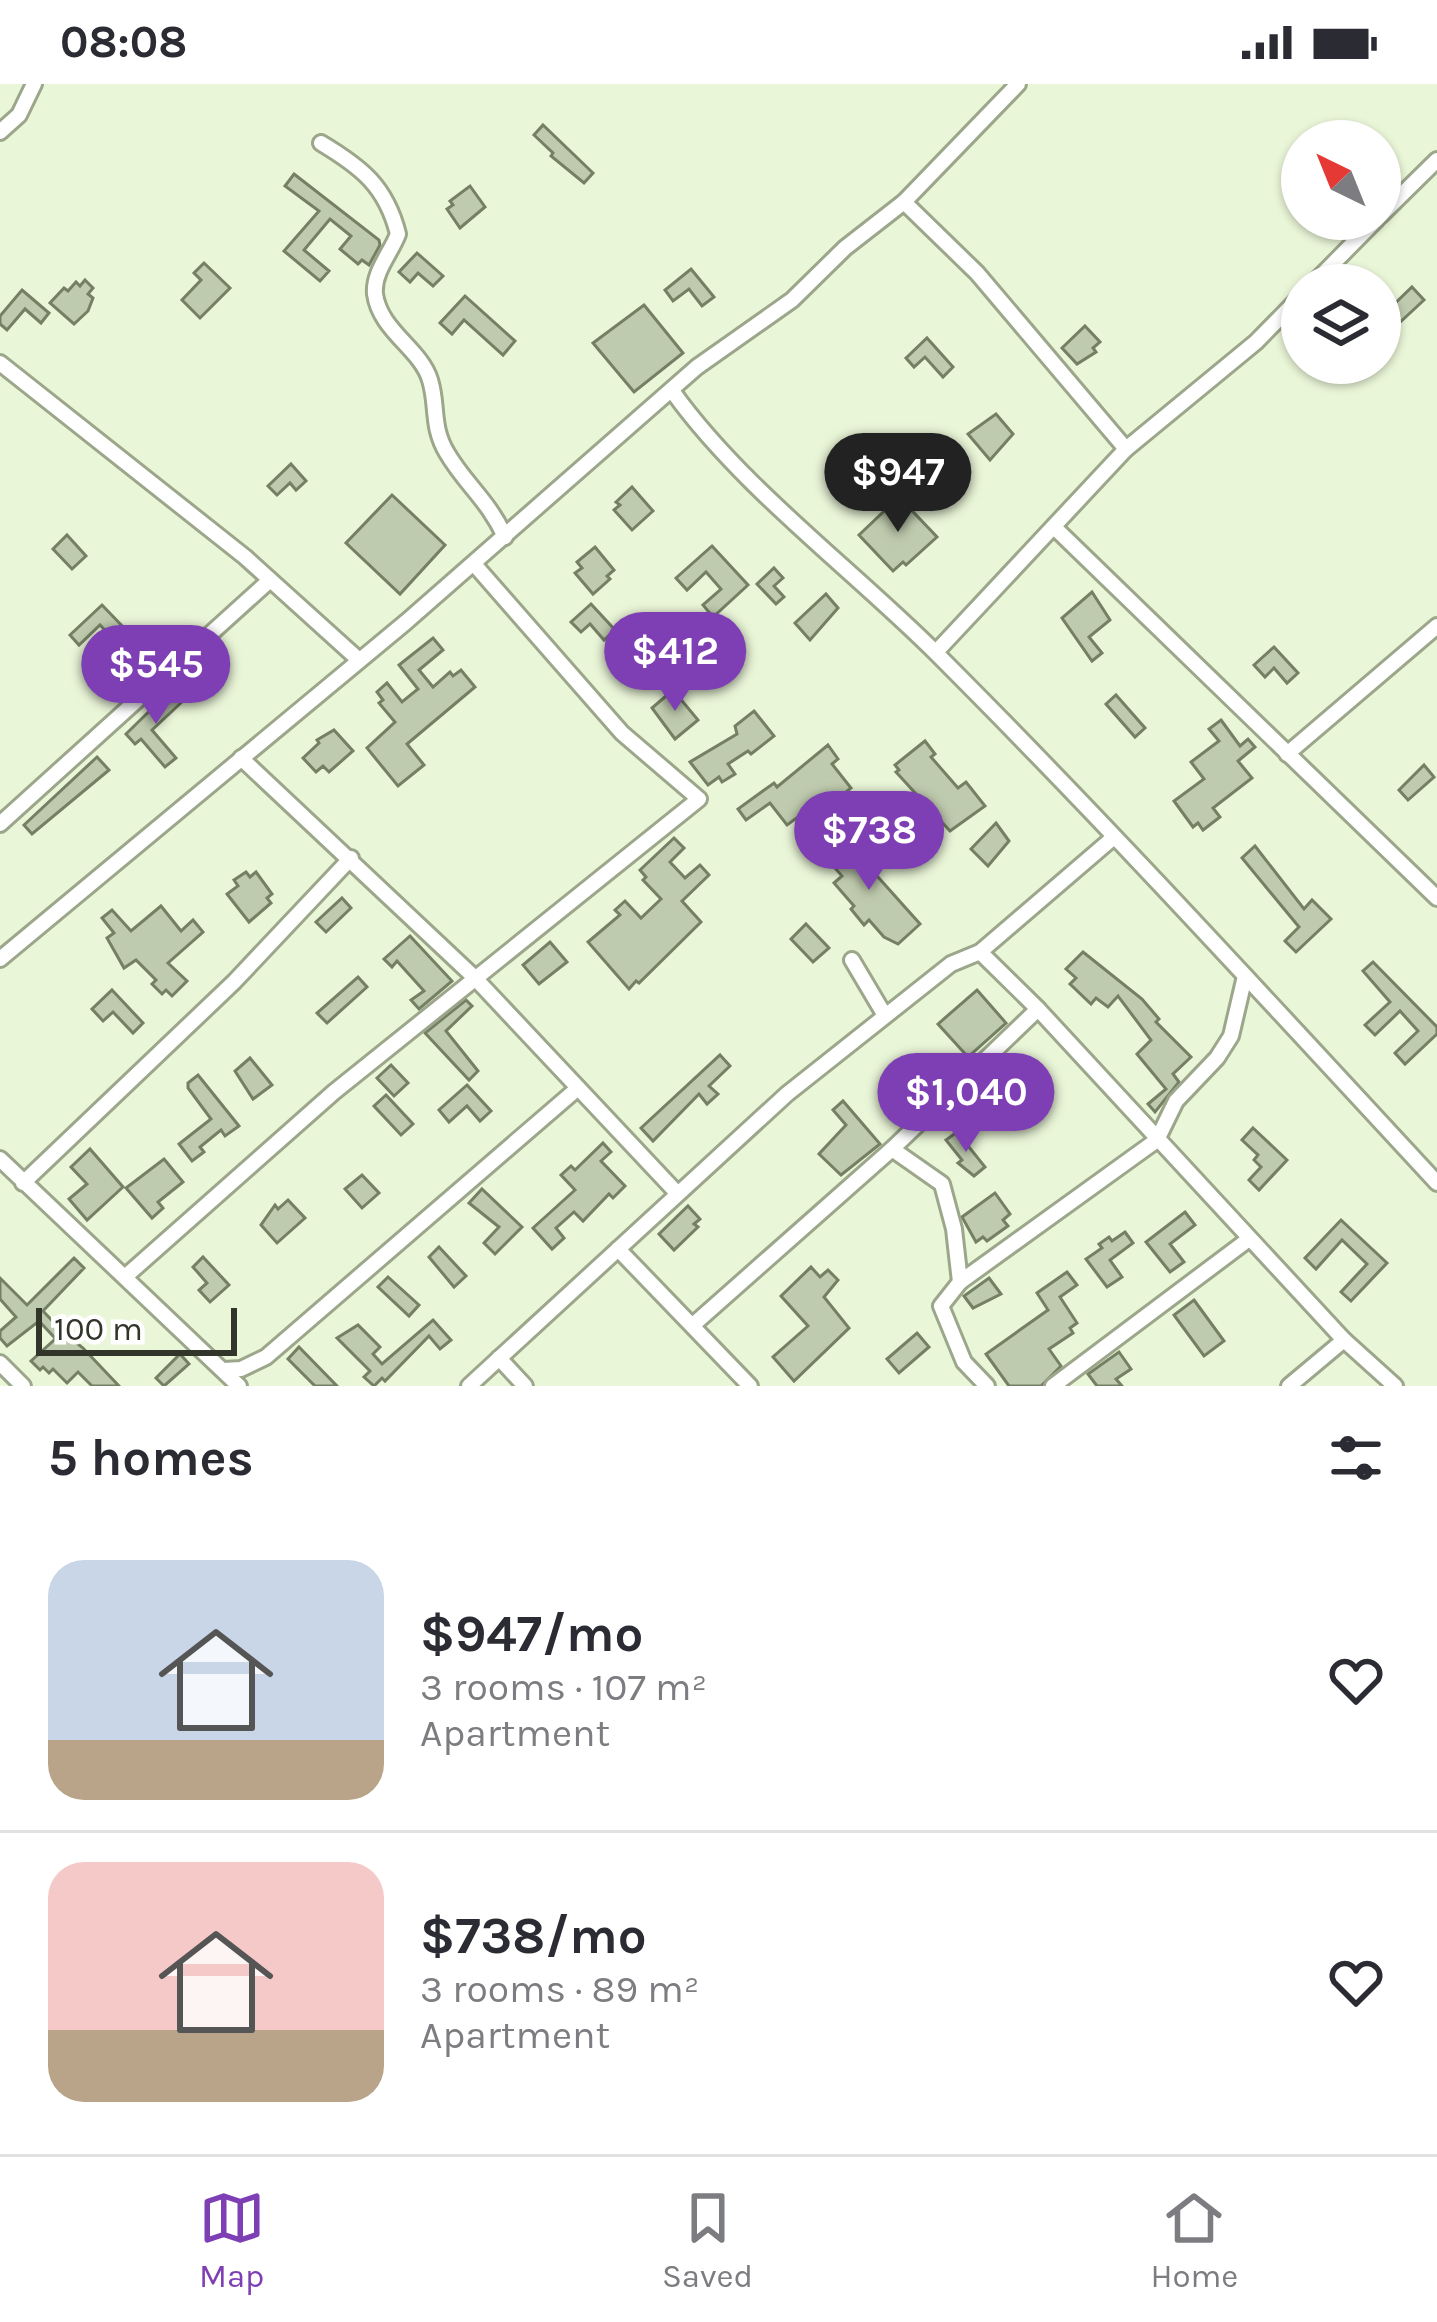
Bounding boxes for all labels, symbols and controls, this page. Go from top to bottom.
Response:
text: 08:08 [60,16,187,68]
north arrow [1281,120,1401,240]
map controls [1281,120,1401,384]
button: layers [1281,264,1401,384]
pin: $947 [827,433,969,535]
text: $947 [851,449,945,495]
pin: $412 [604,612,746,714]
pin: $545 [85,625,227,727]
text: $412 [631,628,719,674]
text: $545 [108,641,204,687]
pin: $738 [798,791,940,893]
text: $738 [821,807,917,853]
pin: $1,040 [868,1053,1064,1155]
text: $1,040 [904,1069,1028,1115]
scale bar [36,1302,237,1355]
text: 100 m [54,1310,143,1348]
icon: filters [1323,1425,1389,1491]
text: 5 homes [48,1428,254,1488]
text: $947/mo [420,1604,643,1664]
icon: home [144,1608,288,1752]
icon: heart [1323,1647,1389,1713]
text: 3 rooms · 107 m² [420,1664,707,1710]
text: Apartment [420,1710,610,1756]
text: $738/mo [420,1906,647,1966]
icon: home [144,1910,288,2054]
icon: heart [1323,1949,1389,2015]
text: 3 rooms · 89 m² [420,1966,699,2012]
text: Apartment [420,2012,610,2058]
tab: Map [199,2185,265,2295]
tab: Saved [662,2185,753,2295]
tab: Home [1150,2185,1238,2295]

